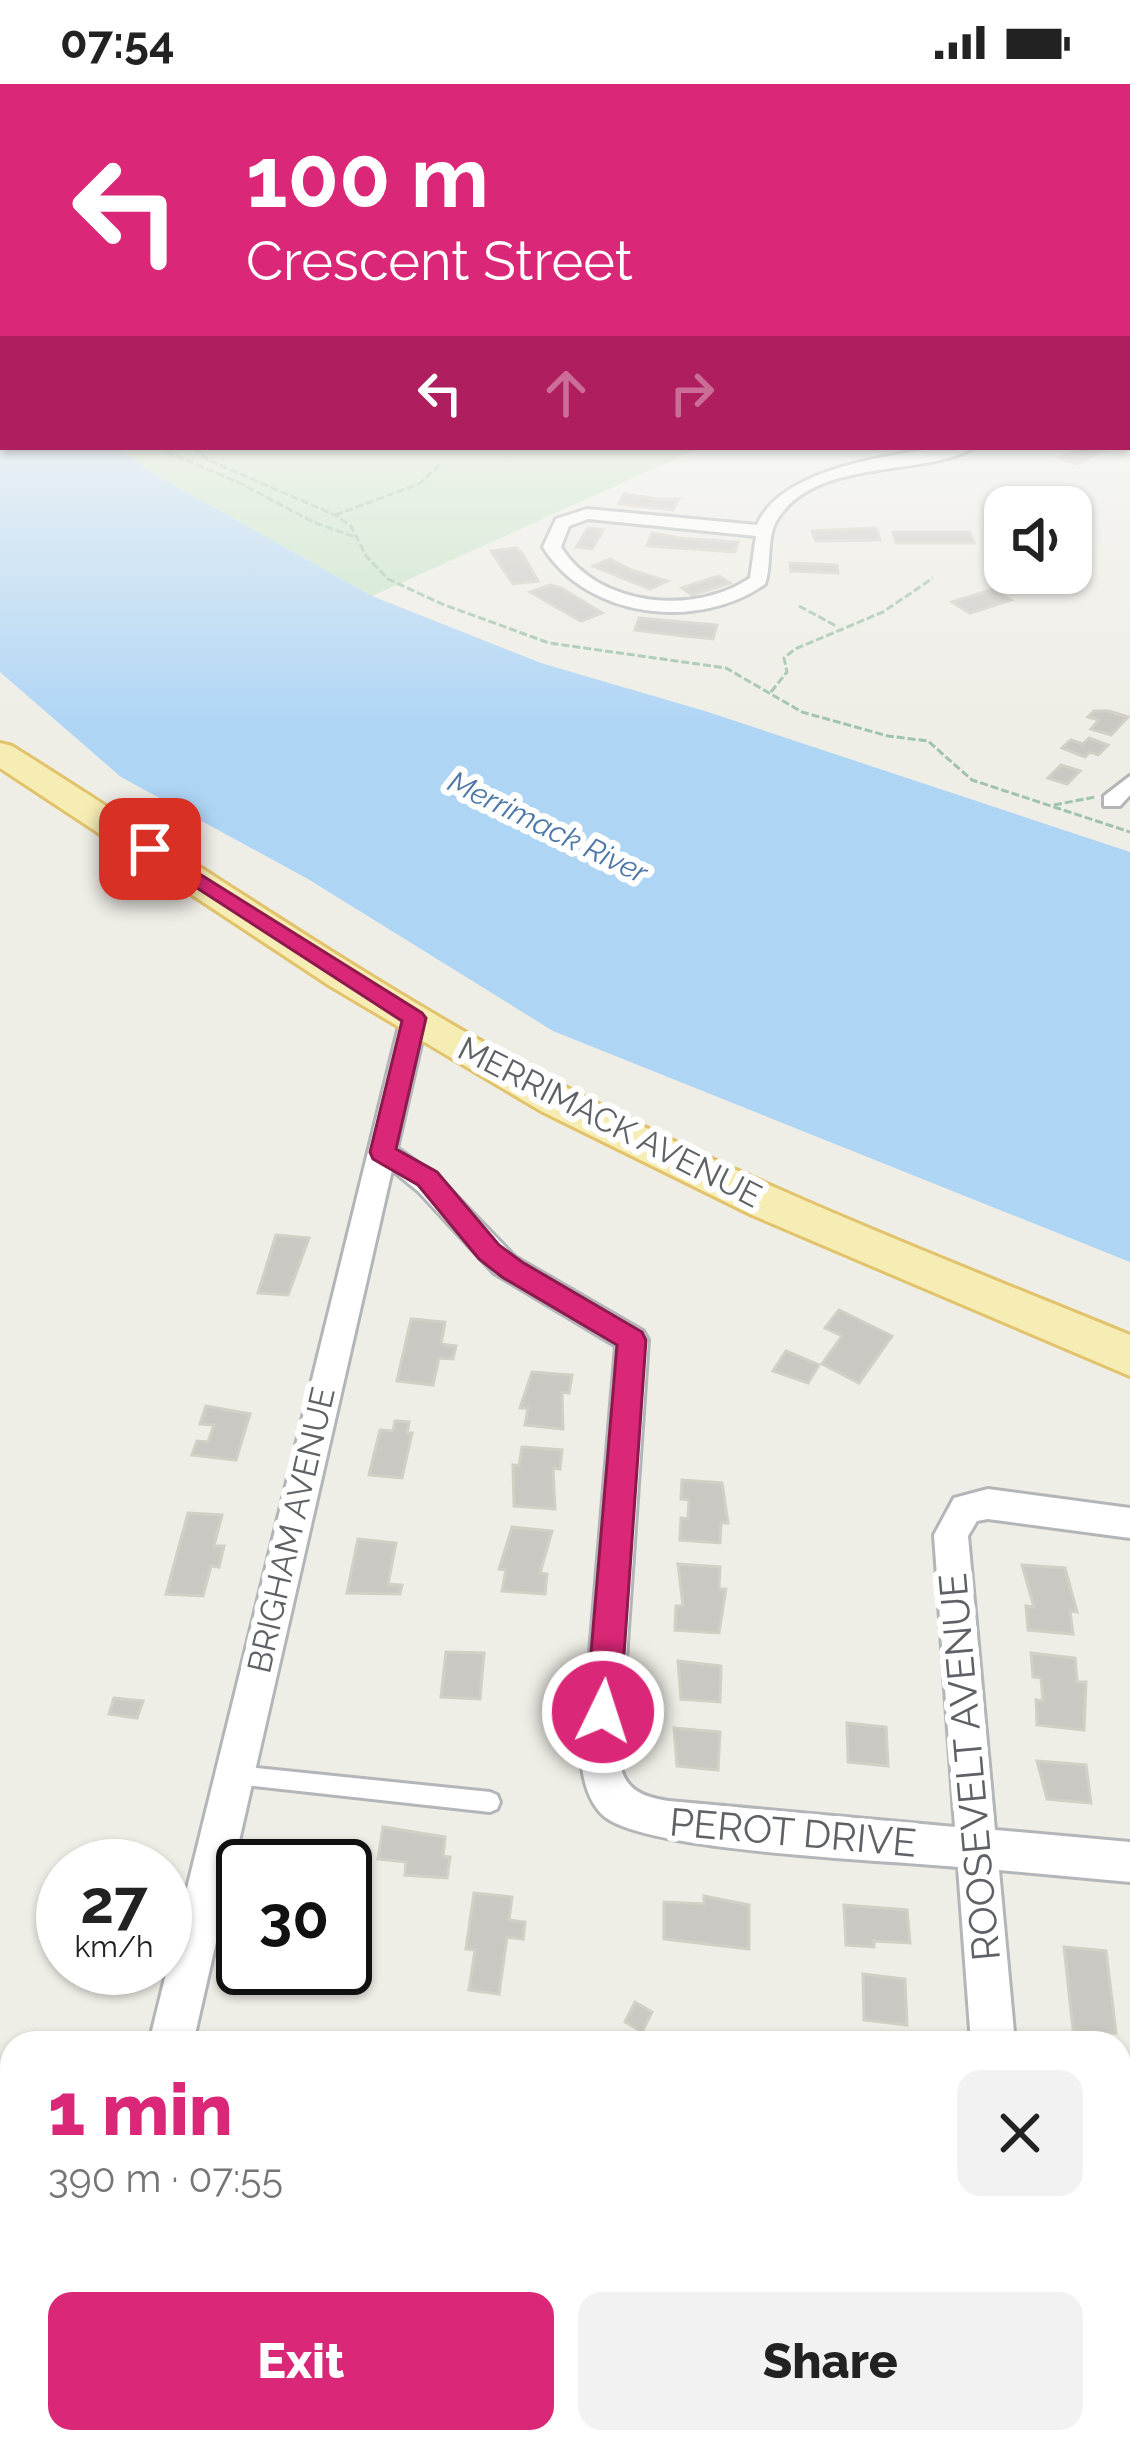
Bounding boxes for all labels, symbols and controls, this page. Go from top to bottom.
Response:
text: 07:54 [60,16,175,69]
text: 100 m [246,128,489,227]
icon: left [48,132,204,288]
text: Crescent Street [246,229,633,293]
icon: left [407,360,473,426]
icon: ahead [533,360,599,426]
icon: right [659,360,725,426]
map controls [984,486,1092,594]
button: sound [984,486,1092,594]
water label: Merrimack River [443,764,655,891]
pin [99,798,201,900]
icon: arrive [117,816,183,882]
street label: MERRIMACK AVENUE [452,1029,768,1215]
street label: BRIGHAM AVENUE [239,1384,343,1676]
street label: ROOSEVELT AVENUE [929,1571,1009,1963]
position arrow [540,1649,666,1775]
street label: PEROT DRIVE [668,1798,918,1866]
speed limit sign: 30 [216,1839,372,1995]
text: 27 [80,1867,148,1937]
text: km/h [74,1929,154,1964]
text: 1 min [48,2067,233,2152]
button: close [957,2070,1083,2196]
text: 390 m · 07:55 [48,2155,283,2201]
button: Exit [48,2292,554,2430]
button: Share [578,2292,1083,2430]

